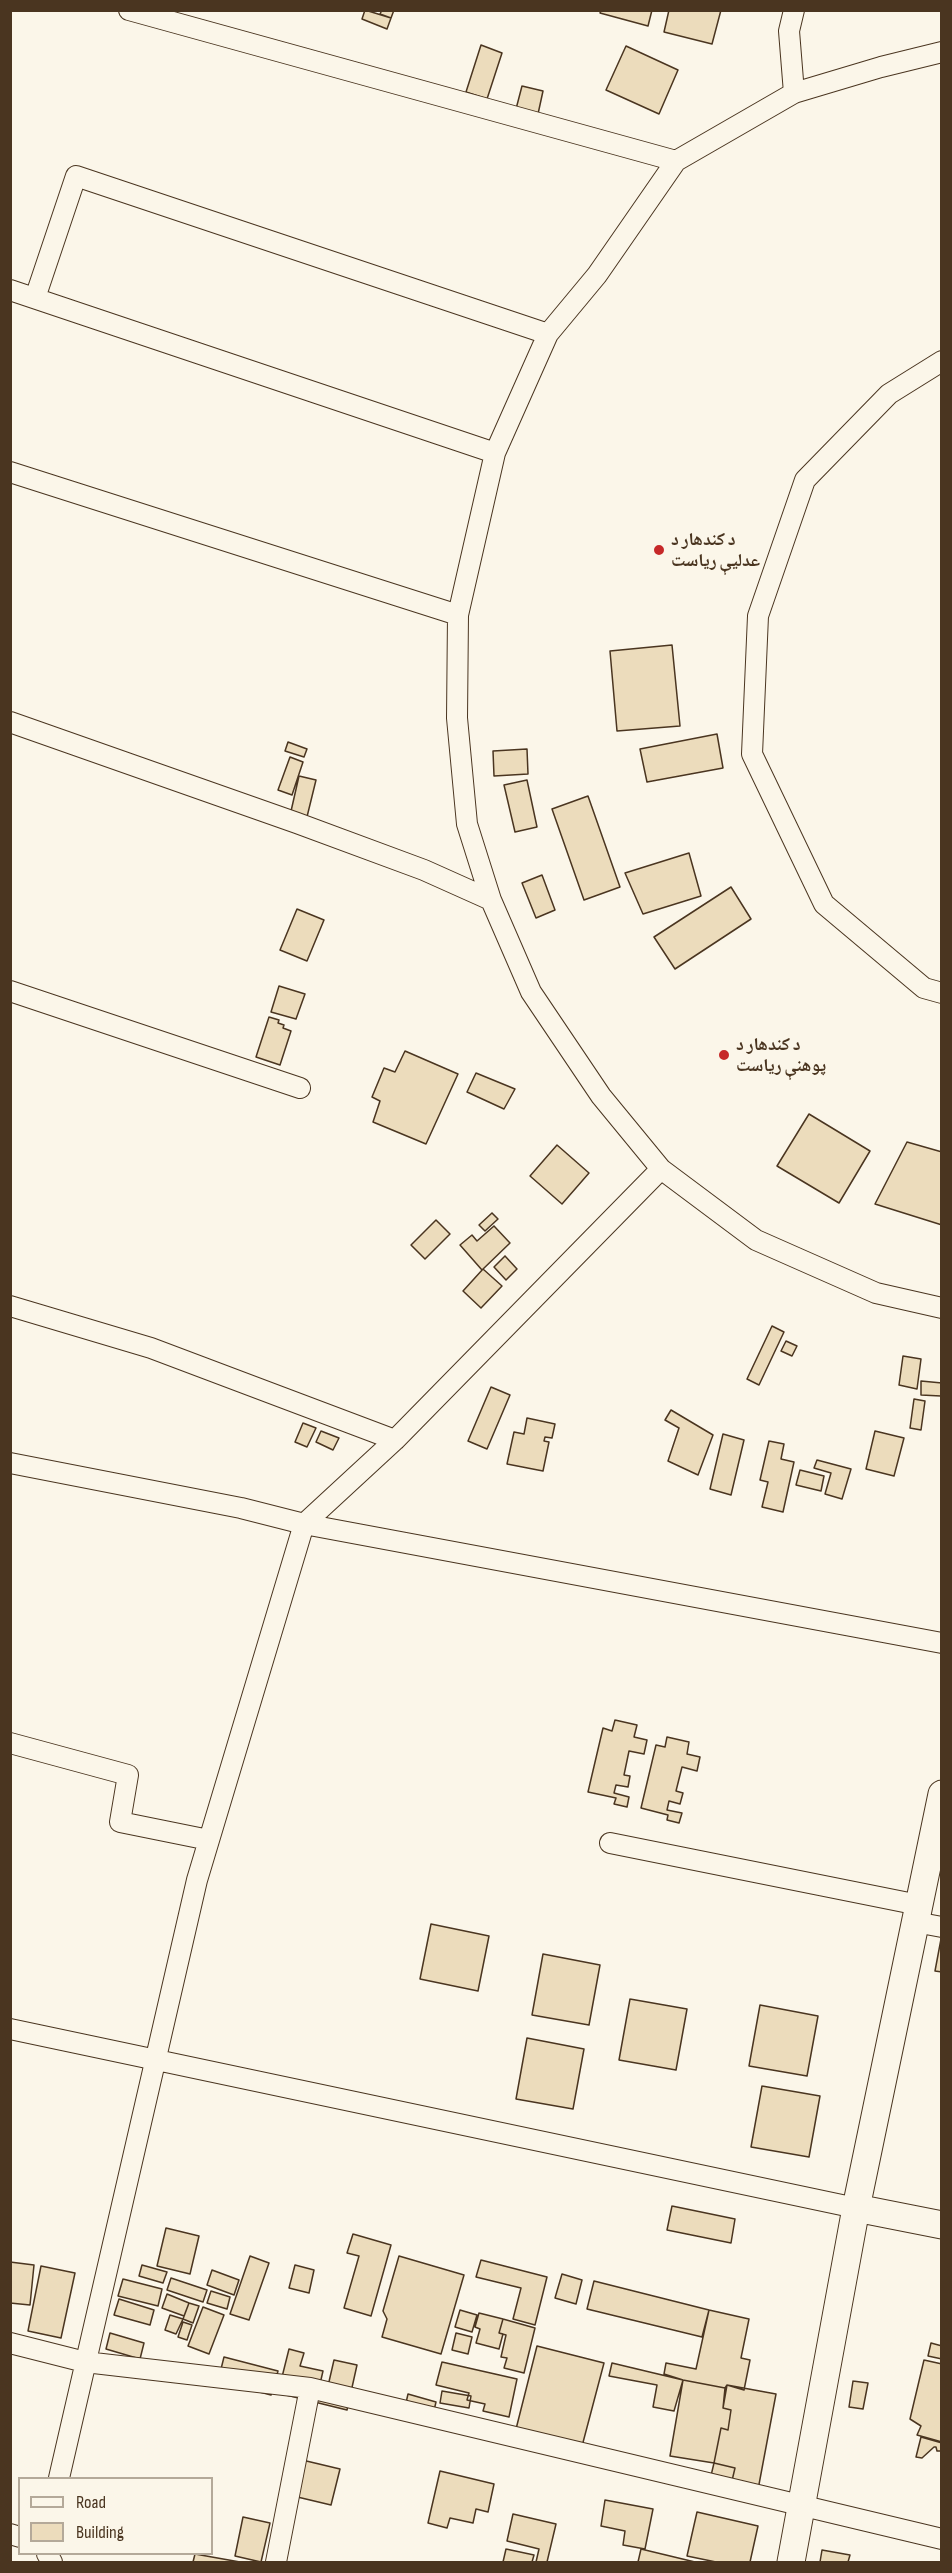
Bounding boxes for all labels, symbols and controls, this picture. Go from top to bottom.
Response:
place label: د کندهار د عدلیې رياست [671,529,760,572]
marker: د کندهار د عدلیې رياست [652,543,666,557]
place label: د کندهار د پوهنې رياست [736,1034,826,1076]
marker: د کندهار د پوهنې رياست [717,1048,731,1062]
legend [18,2477,213,2555]
text: Road [76,2492,106,2513]
text: Building [76,2522,124,2543]

